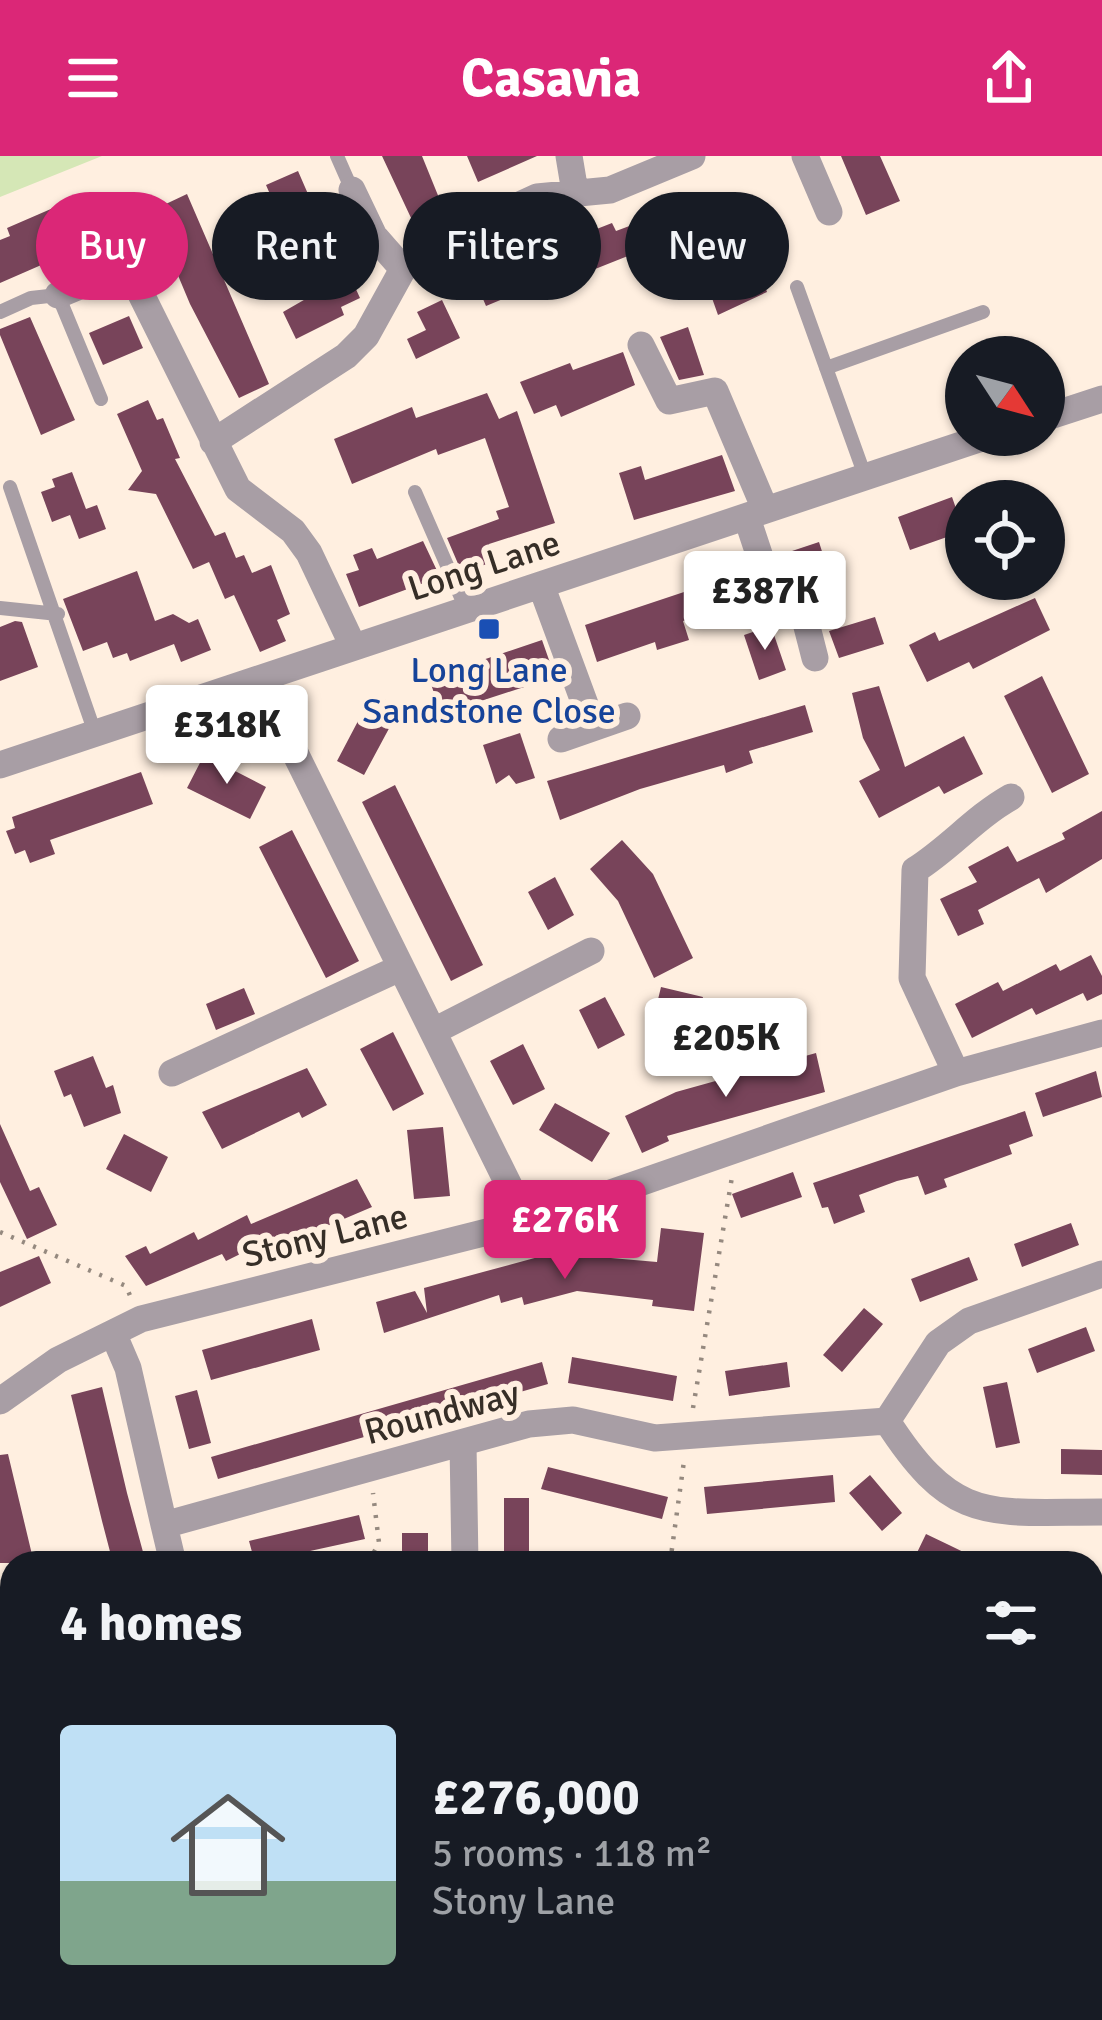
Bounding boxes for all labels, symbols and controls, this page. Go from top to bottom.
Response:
icon: menu [60,45,126,111]
text: Casavia [461,45,641,112]
icon: share [976,45,1042,111]
chip: Buy [36,192,188,300]
chip: Rent [212,192,379,300]
chip: Filters [403,192,601,300]
chip: New [625,192,789,300]
north arrow [945,336,1065,456]
map controls [945,336,1065,600]
button: locate [945,480,1065,600]
street label: Long Lane [402,520,566,612]
pin: £387K [681,551,849,653]
text: £387K [711,566,819,614]
marker: Long Lane Sandstone Close [476,616,502,642]
place label: Long Lane Sandstone Close [362,648,616,734]
pin: £318K [143,685,311,787]
text: £318K [173,700,281,748]
pin: £205K [642,998,810,1100]
text: £205K [672,1013,780,1061]
pin: £276K [481,1180,649,1282]
street label: Stony Lane [238,1194,412,1278]
text: £276K [511,1195,619,1243]
street label: Roundway [360,1371,525,1455]
icon: filters [978,1590,1044,1656]
text: 4 homes [60,1592,242,1655]
text: £276,000 [432,1766,640,1829]
icon: home [156,1773,300,1917]
text: 5 rooms · 118 m² [432,1829,712,1877]
text: Stony Lane [432,1877,615,1925]

